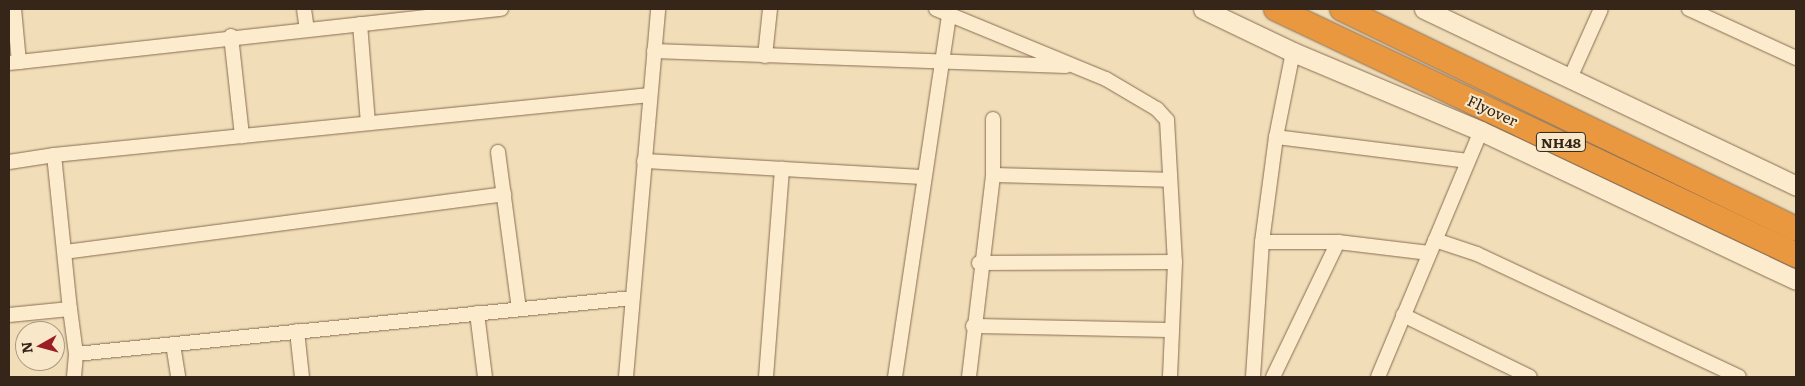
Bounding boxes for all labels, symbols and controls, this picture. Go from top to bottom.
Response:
street label: Flyover [1465,91,1521,129]
road number: NH48 [1535,130,1587,154]
north arrow [15,321,65,371]
text: N [15,341,37,355]

